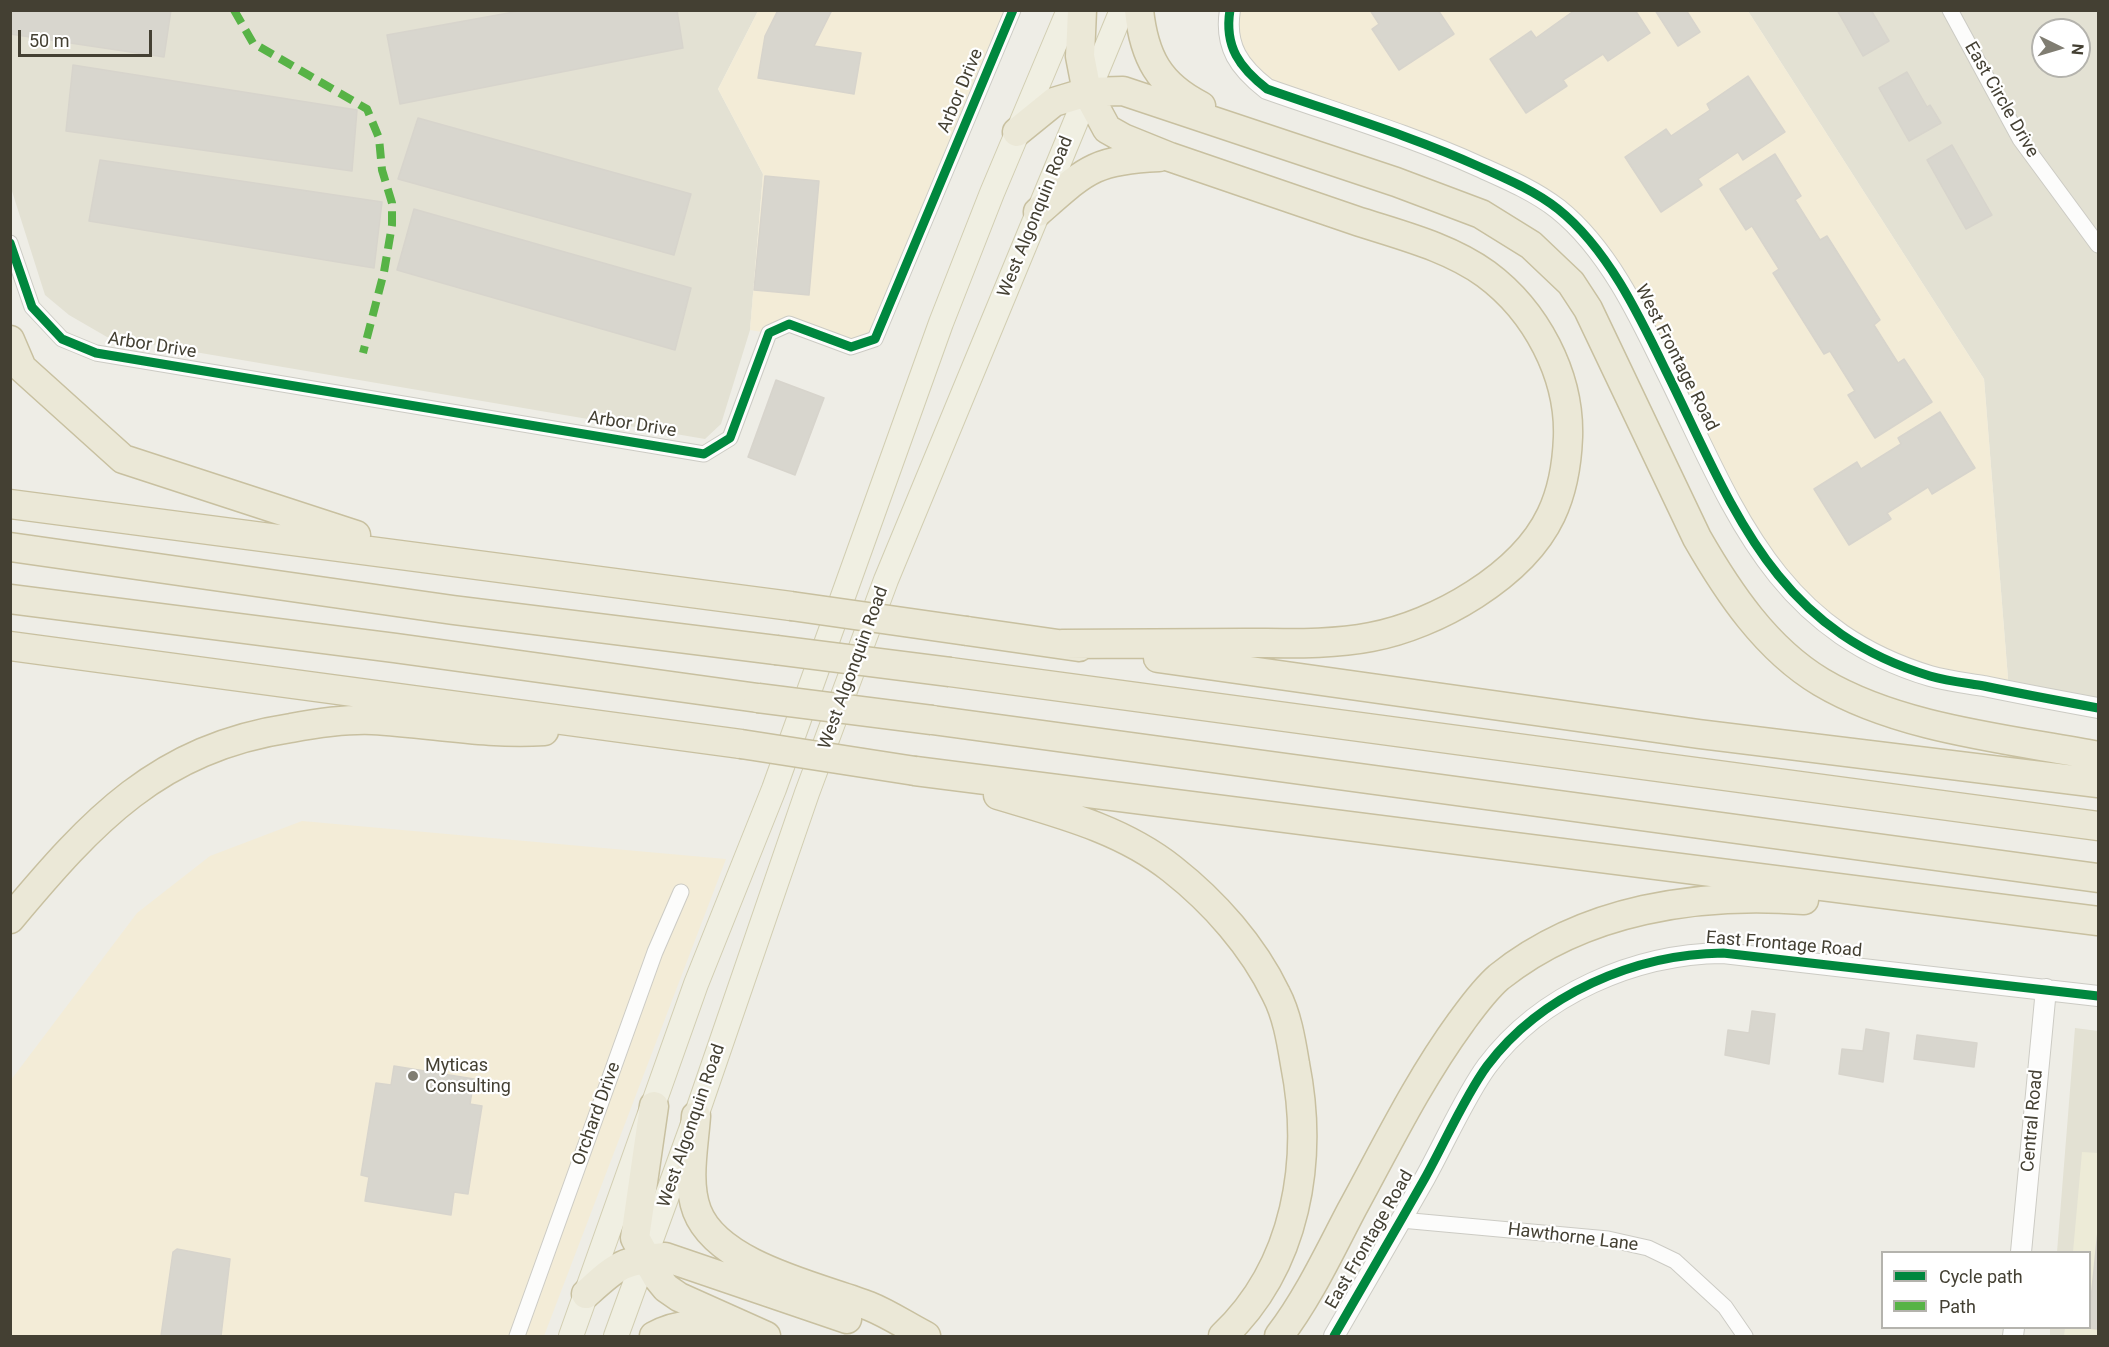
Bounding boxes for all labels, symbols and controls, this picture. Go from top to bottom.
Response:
scale bar [21,18,154,56]
north arrow [2031,18,2091,78]
text: 50 m [29,30,69,51]
street label: East Circle Drive [1959,38,2043,162]
text: N [2067,43,2087,56]
street label: Arbor Drive [934,46,988,136]
street label: West Algonquin Road [994,133,1078,301]
street label: West Frontage Road [1630,281,1722,435]
street label: Arbor Drive [106,328,198,364]
street label: Arbor Drive [586,407,678,443]
street label: West Algonquin Road [815,584,893,752]
street label: East Frontage Road [1705,927,1863,963]
street label: West Algonquin Road [654,1041,730,1211]
place label: Myticas Consulting [425,1055,511,1098]
street label: Orchard Drive [568,1059,626,1169]
marker: Myticas Consulting [406,1069,420,1083]
street label: Central Road [2018,1069,2048,1173]
street label: East Frontage Road [1321,1167,1419,1313]
street label: Hawthorne Lane [1507,1219,1639,1257]
legend [1881,1251,2091,1329]
text: Cycle path [1939,1266,2023,1287]
text: Path [1939,1296,1976,1317]

